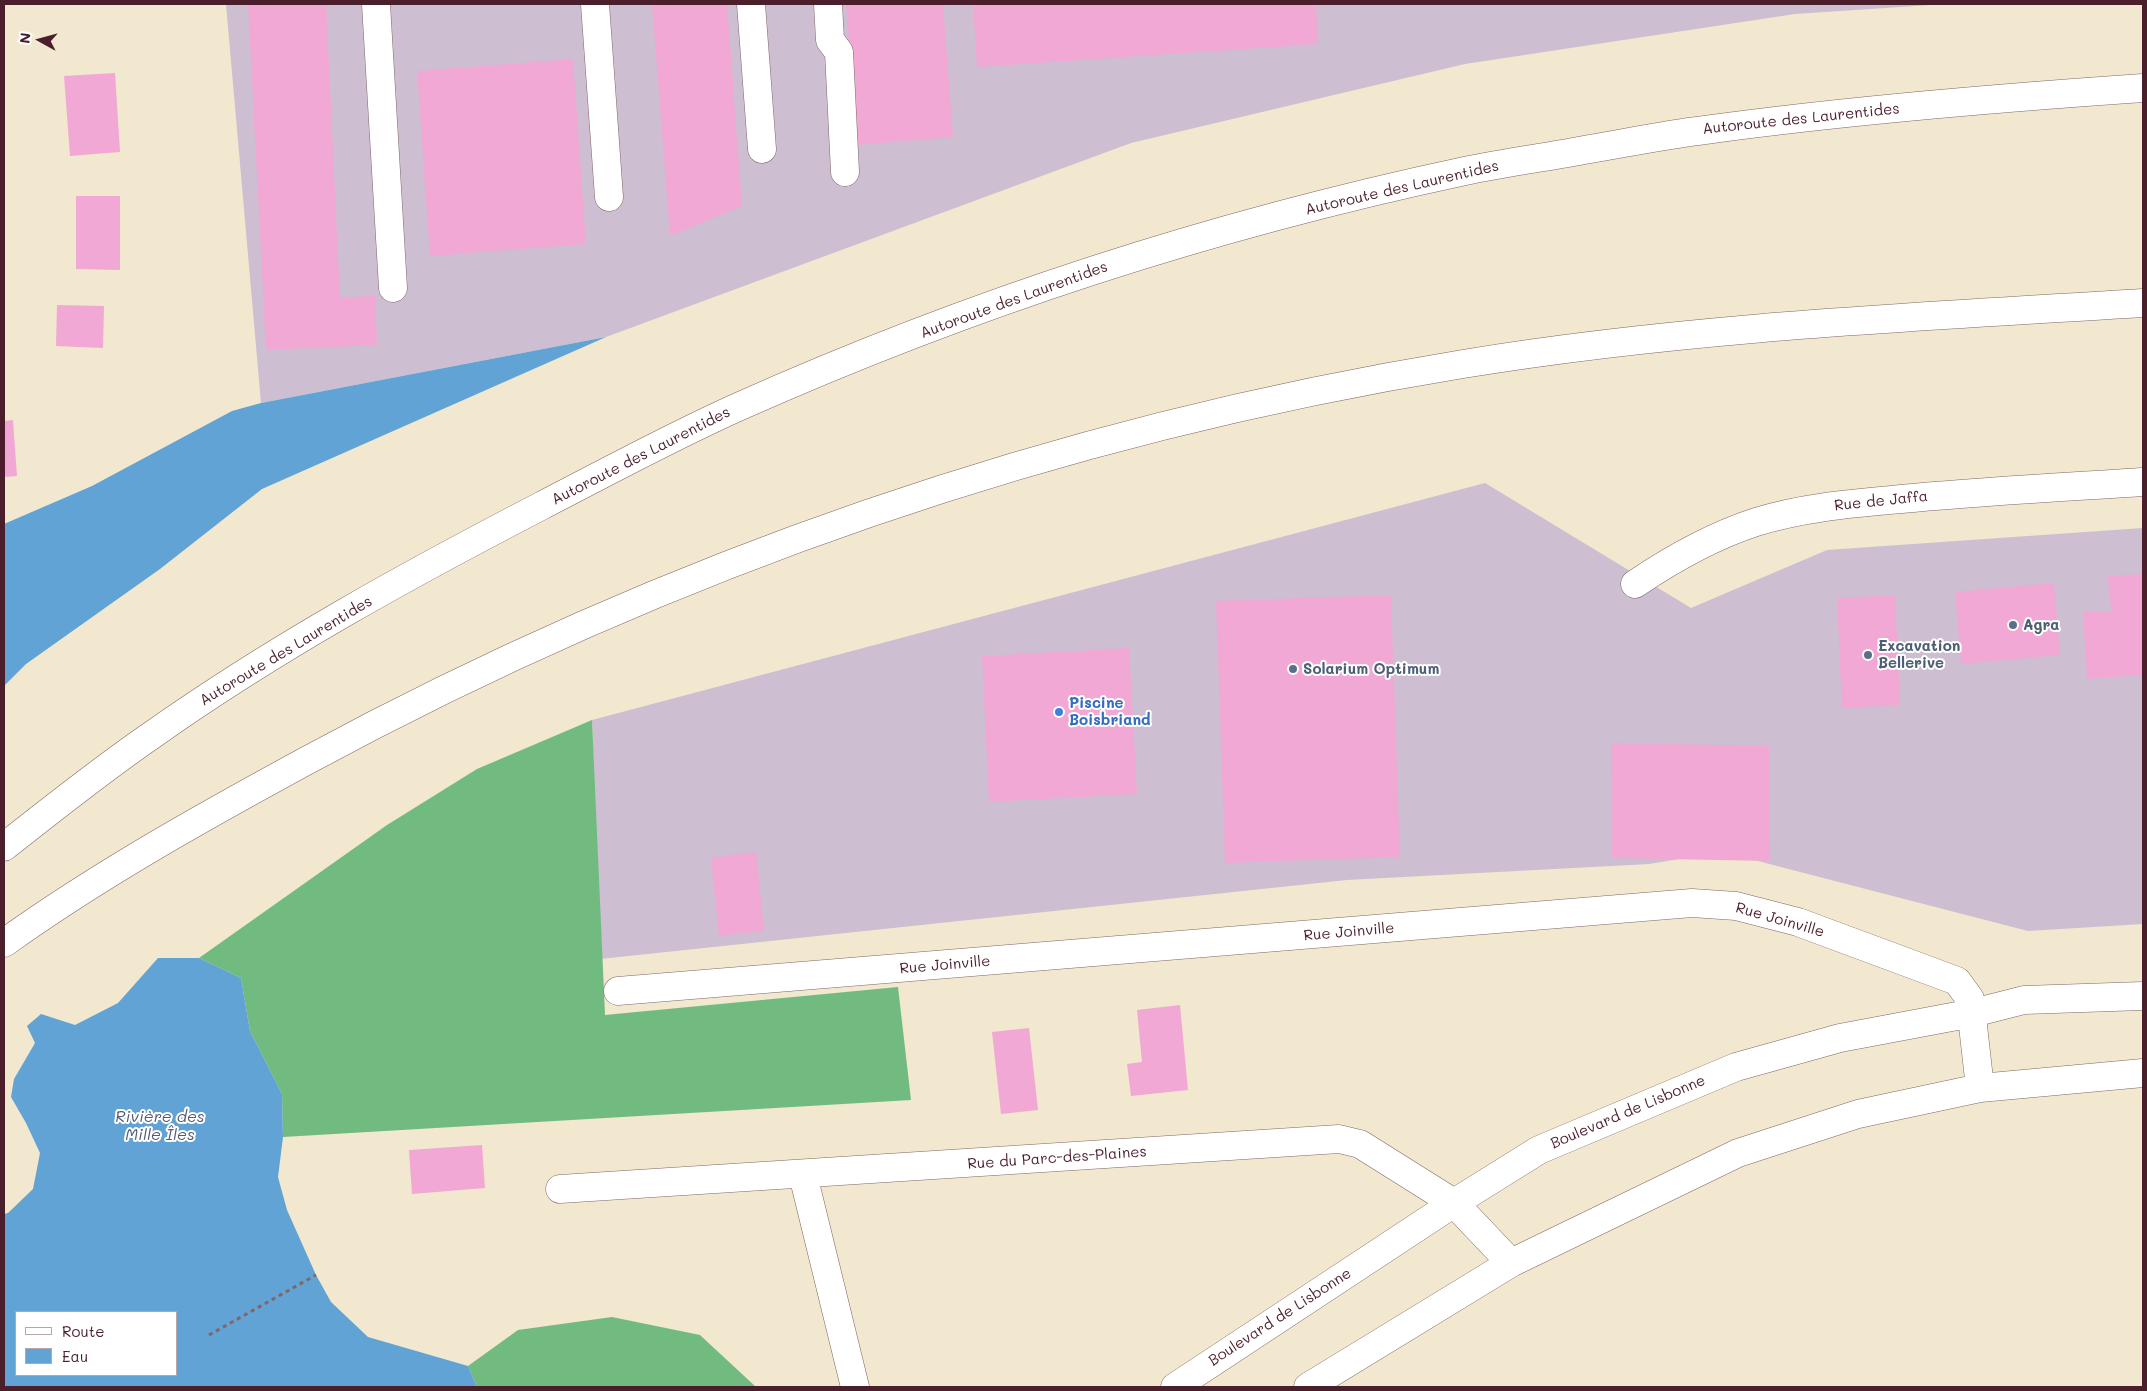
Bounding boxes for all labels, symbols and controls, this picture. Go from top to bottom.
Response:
north arrow [15,15,65,65]
text: N [15,32,35,45]
street label: Autoroute des Laurentides [1702,100,1900,138]
street label: Autoroute des Laurentides [1303,157,1501,219]
street label: Autoroute des Laurentides [918,258,1110,342]
street label: Autoroute des Laurentides [549,403,733,509]
street label: Rue de Jaffa [1833,487,1929,515]
street label: Autoroute des Laurentides [196,592,376,710]
place label: Agra [2023,616,2059,634]
marker: Agra [2007,619,2019,631]
place label: Excavation Bellerive [1878,637,1960,672]
marker: Excavation Bellerive [1862,649,1874,661]
place label: Solarium Optimum [1303,660,1439,678]
marker: Solarium Optimum [1287,663,1299,675]
place label: Piscine Boisbriand [1069,694,1151,729]
marker: Piscine Boisbriand [1053,706,1065,718]
street label: Rue Joinville [1734,899,1826,941]
street label: Rue Joinville [1303,919,1395,945]
street label: Rue Joinville [899,952,991,978]
street label: Boulevard de Lisbonne [1548,1071,1708,1153]
water label: Rivière des Mille Îles [115,1107,205,1145]
street label: Rue du Parc-des-Plaines [967,1143,1147,1173]
street label: Boulevard de Lisbonne [1205,1264,1355,1370]
legend [15,1311,178,1376]
text: Route [62,1321,105,1341]
text: Eau [62,1346,88,1366]

